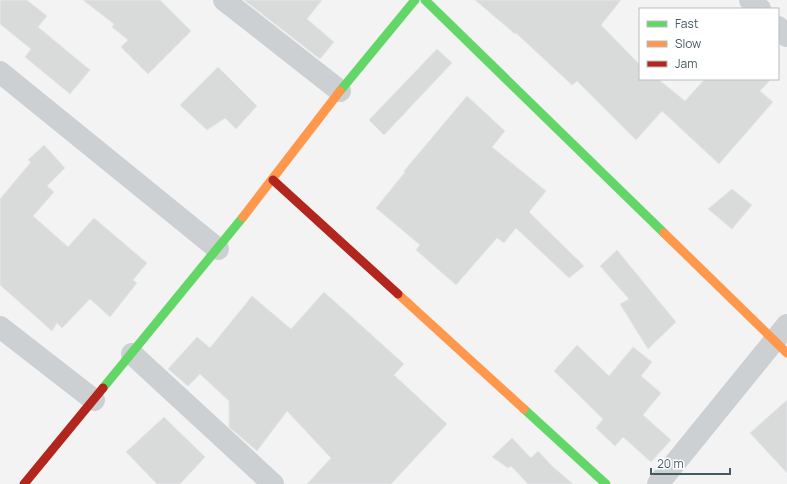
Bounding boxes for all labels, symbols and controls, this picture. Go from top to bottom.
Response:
legend [639,8,779,80]
text: Fast [675,15,699,32]
text: Slow [675,35,701,52]
text: Jam [675,55,697,72]
scale bar [651,450,730,476]
text: 20 m [657,455,684,472]

